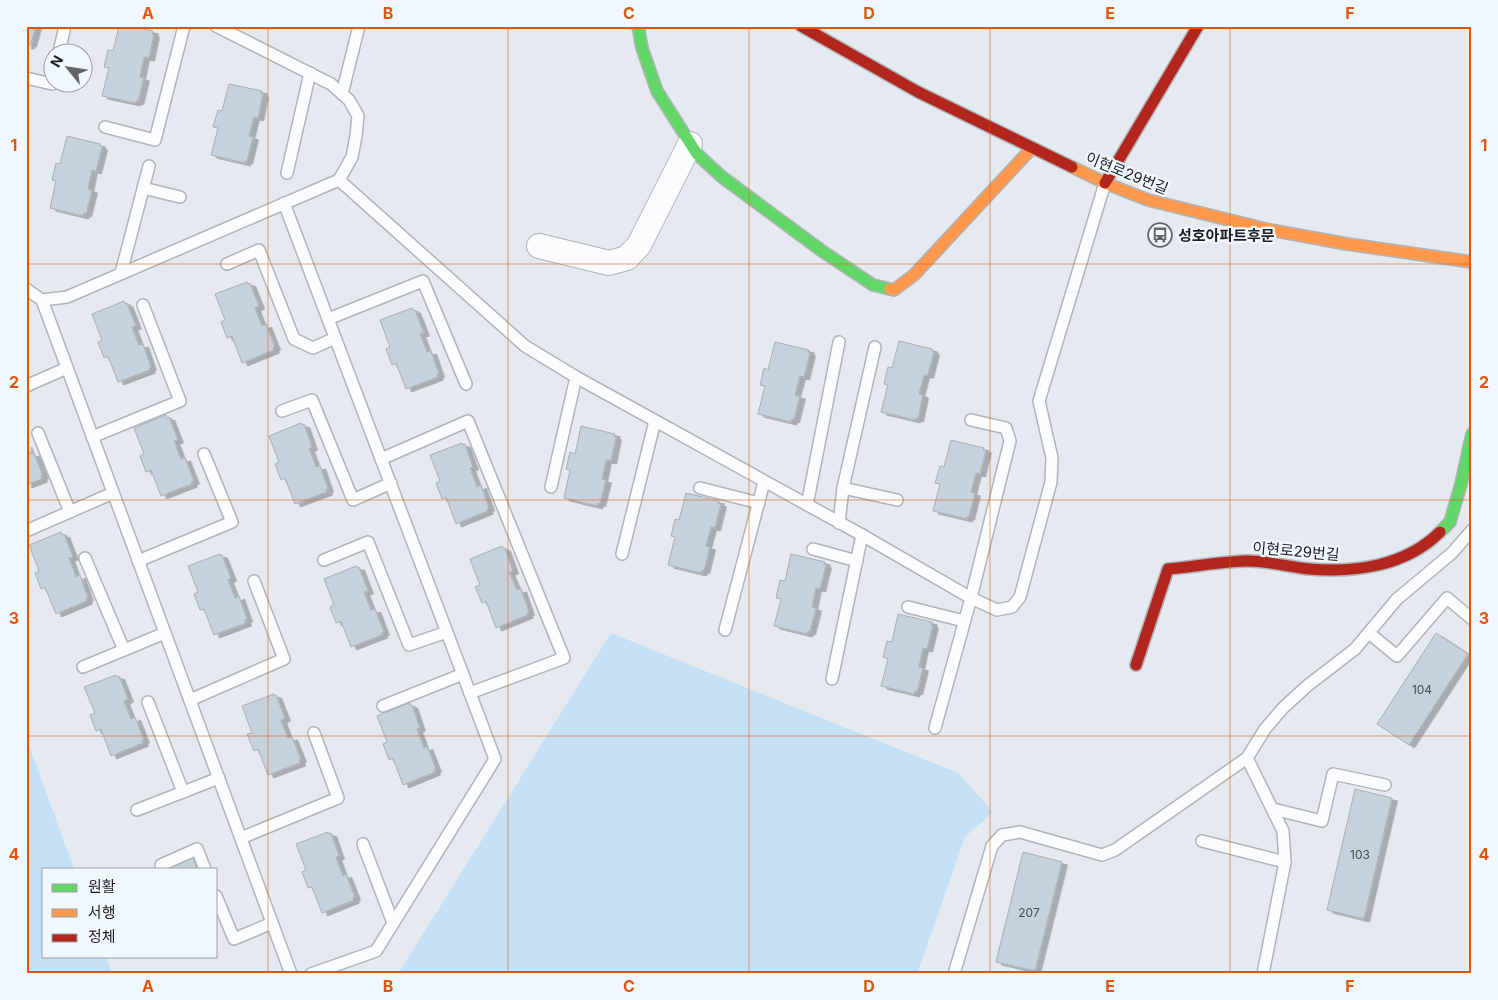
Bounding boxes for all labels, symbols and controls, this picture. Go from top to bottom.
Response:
text: A [142,3,154,23]
text: B [383,3,393,23]
text: C [623,3,635,23]
text: D [863,3,875,23]
text: E [1105,3,1115,23]
text: F [1345,3,1355,23]
north arrow [42,42,92,92]
text: N [46,52,66,70]
text: 1 [11,135,17,155]
text: 1 [1481,135,1487,155]
street label: 이현로29번길 [1083,148,1171,198]
bus stop icon: 성호아파트후문 [1147,222,1173,248]
place label: 성호아파트후문 [1178,226,1275,245]
text: 2 [9,372,19,392]
text: 2 [1479,372,1489,392]
street label: 이현로29번길 [1252,538,1340,564]
text: 3 [9,608,19,628]
text: 3 [1479,608,1489,628]
house number: 104 [1412,682,1432,697]
text: 4 [9,844,20,864]
text: 4 [1479,844,1490,864]
house number: 103 [1350,847,1370,862]
legend [42,868,218,958]
text: 원활 [88,877,116,896]
text: 서행 [88,903,116,922]
house number: 207 [1018,905,1040,920]
text: 정체 [88,927,116,946]
text: A [142,976,154,996]
text: B [383,976,393,996]
text: C [623,976,635,996]
text: D [863,976,875,996]
text: E [1105,976,1115,996]
text: F [1345,976,1355,996]

